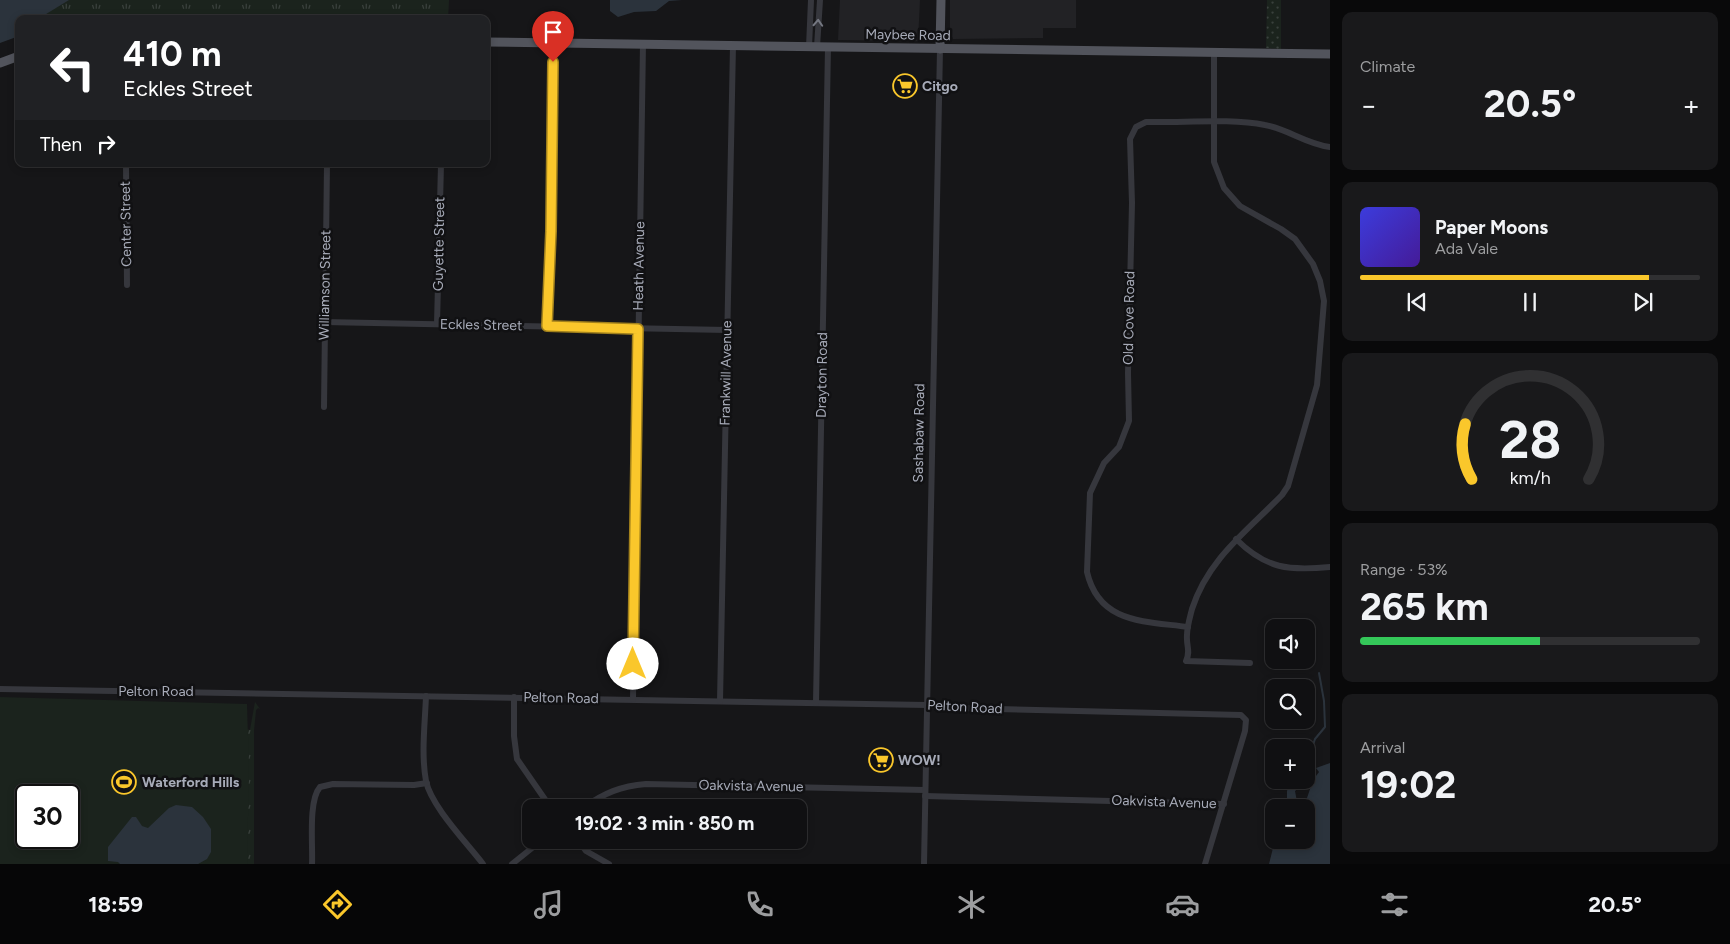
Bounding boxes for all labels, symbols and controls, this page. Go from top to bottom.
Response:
pin [532,11,574,62]
icon: arrive [539,18,567,46]
one-way arrow [813,19,824,27]
street label: Maybee Road [865,26,951,44]
text: 410 m [123,33,221,75]
icon: left [40,35,105,100]
text: Climate [1360,57,1415,76]
supermarket icon: Citgo [892,73,918,99]
text: Eckles Street [123,75,253,102]
place label: Citgo [922,78,958,95]
text: 20.5° [1484,81,1576,127]
text: − [1360,88,1377,122]
text: + [1683,88,1700,122]
icon: right [92,130,120,158]
text: Then [40,133,82,156]
street label: Center Street [117,181,135,267]
street label: Guyette Street [430,197,448,291]
text: Paper Moons [1435,216,1548,239]
street label: Heath Avenue [630,221,648,311]
street label: Williamson Street [316,230,334,340]
text: Ada Vale [1435,239,1498,258]
street label: Old Cove Road [1120,271,1138,365]
icon: previous [1403,288,1431,316]
icon: pause [1516,288,1544,316]
icon: next [1629,288,1657,316]
street label: Eckles Street [440,316,522,334]
street label: Frankwill Avenue [717,320,735,426]
street label: Drayton Road [813,332,831,418]
street label: Sashabaw Road [910,383,928,483]
text: 28 [1499,409,1561,471]
text: km/h [1510,467,1550,488]
text: Range · 53% [1360,560,1448,579]
text: 265 km [1360,584,1489,630]
map controls [1265,619,1315,849]
button: sound [1265,619,1315,669]
position arrow [606,637,658,689]
button: search [1265,679,1315,729]
street label: Pelton Road [118,683,194,700]
street label: Pelton Road [523,689,599,707]
street label: Pelton Road [927,697,1003,717]
text: Arrival [1360,738,1405,757]
button: + [1265,739,1315,789]
supermarket icon: WOW! [868,747,894,773]
place label: WOW! [898,752,941,769]
text: 19:02 [1360,762,1456,808]
sports icon: Waterford Hills [111,769,137,795]
place label: Waterford Hills [142,774,240,791]
street label: Oakvista Avenue [698,777,804,795]
speed limit sign: 30 [15,784,80,849]
street label: Oakvista Avenue [1111,792,1217,812]
button: − [1265,799,1315,849]
text: 19:02 · 3 min · 850 m [575,812,754,835]
icon: directions [320,887,355,922]
icon: music [531,887,566,922]
icon: phone [742,887,777,922]
icon: climate [954,887,989,922]
icon: car [1165,887,1200,922]
icon: filters [1377,887,1412,922]
text: 18:59 [88,891,143,918]
text: 20.5° [1588,891,1642,918]

